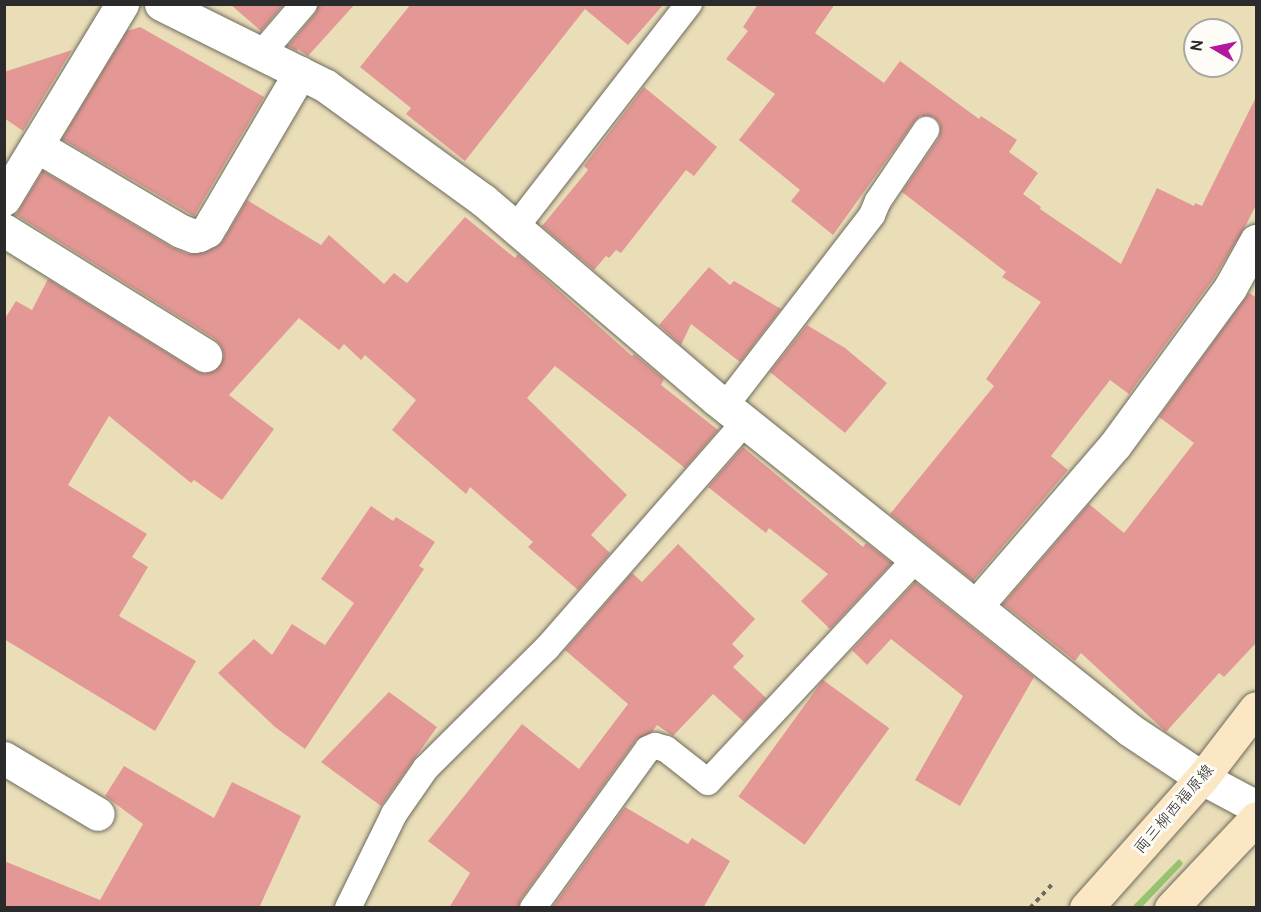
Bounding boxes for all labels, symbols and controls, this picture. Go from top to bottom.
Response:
north arrow [1183,18,1243,78]
text: N [1186,39,1208,52]
street label: 両三柳西福原線 [1130,760,1218,858]

